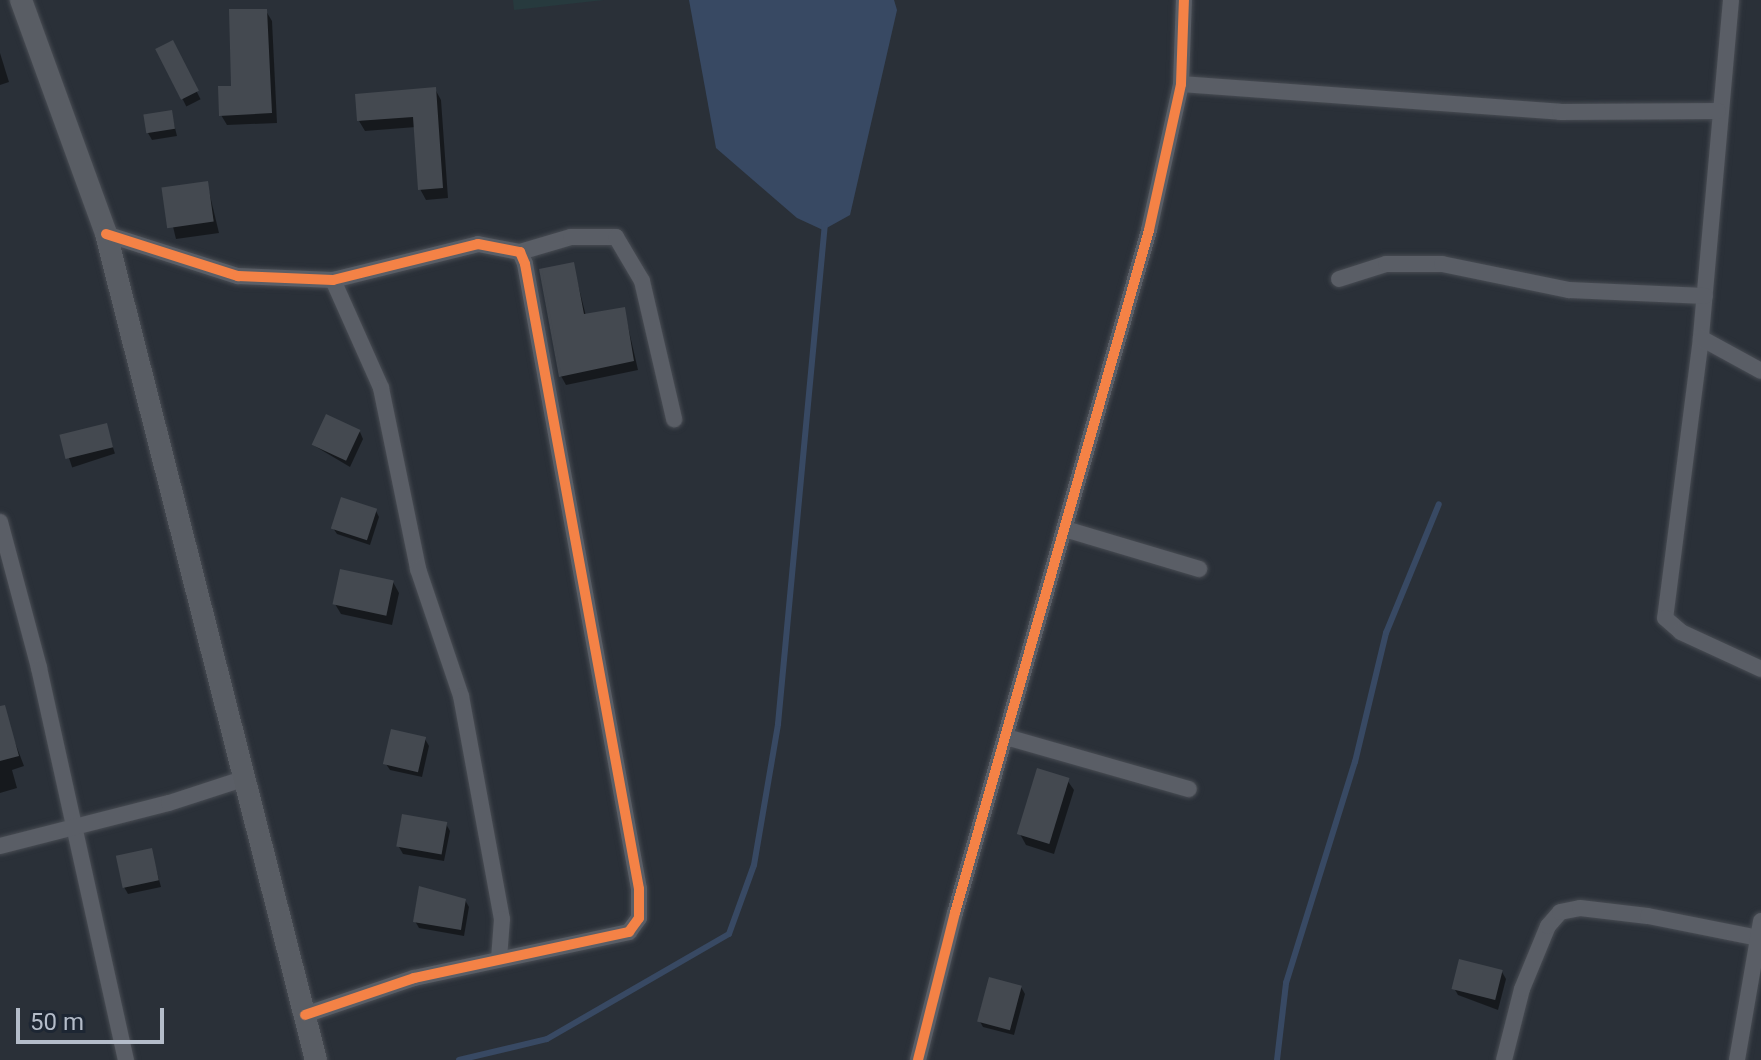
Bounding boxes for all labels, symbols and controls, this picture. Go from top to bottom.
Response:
scale bar [20,992,168,1042]
text: 50 m [30,1008,84,1036]

